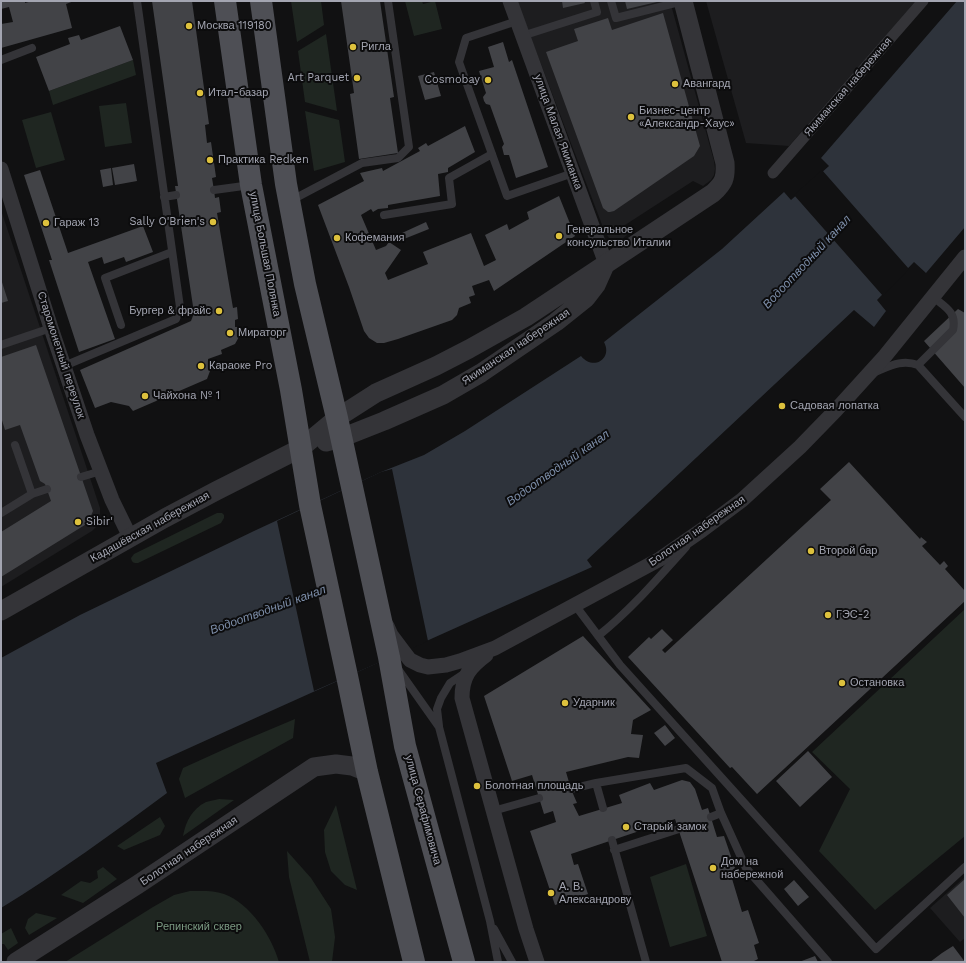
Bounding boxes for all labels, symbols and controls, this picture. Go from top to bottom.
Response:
place label: Москва 119180 [197,19,272,33]
marker: Москва 119180 [184,21,194,31]
street label: Якиманская набережная [801,35,895,139]
place label: Ригла [361,40,391,54]
marker: Ригла [348,42,358,52]
place label: Art Parquet [287,71,349,85]
marker: Art Parquet [352,73,362,83]
place label: Cosmobay [424,73,480,87]
street label: улица Малая Якиманка [531,73,585,191]
marker: Cosmobay [483,75,493,85]
place label: Авангард [683,77,730,91]
marker: Авангард [670,79,680,89]
place label: Итал-базар [208,86,268,100]
marker: Итал-базар [195,88,205,98]
place label: Бизнес-центр «Александр-Хаус» [639,104,735,130]
marker: Бизнес-центр «Александр-Хаус» [626,112,636,122]
place label: Практика Redken [218,153,309,167]
marker: Практика Redken [205,155,215,165]
street label: улица Большая Полянка [246,190,284,318]
water label: Водоотводный канал [760,212,854,312]
place label: Sally O'Brien's [129,215,205,229]
place label: Гараж 13 [54,216,100,230]
marker: Sally O'Brien's [208,217,218,227]
marker: Гараж 13 [41,218,51,228]
place label: Генеральное консульство Италии [567,223,671,249]
place label: Кофемания [345,231,405,245]
marker: Генеральное консульство Италии [554,231,564,241]
marker: Кофемания [332,233,342,243]
street label: Старомонетный переулок [34,290,88,420]
place label: Бургер & фрайс [129,304,211,318]
marker: Бургер & фрайс [214,306,224,316]
street label: Якиманская набережная [460,306,572,388]
place label: Мираторг [238,326,286,340]
marker: Мираторг [225,328,235,338]
place label: Караоке Pro [209,359,272,373]
marker: Караоке Pro [196,361,206,371]
place label: Чайхона № 1 [153,389,220,403]
marker: Чайхона № 1 [140,391,150,401]
place label: Садовая лопатка [790,399,879,413]
marker: Садовая лопатка [777,401,787,411]
water label: Водоотводный канал [504,427,612,509]
street label: Кадашёвская набережная [88,489,212,565]
street label: Болотная набережная [646,493,748,569]
place label: Sibir' [86,515,113,529]
marker: Sibir' [73,517,83,527]
place label: Второй бар [819,544,877,558]
marker: Второй бар [806,546,816,556]
water label: Водоотводный канал [208,582,328,638]
place label: ГЭС-2 [836,608,869,622]
marker: ГЭС-2 [823,610,833,620]
place label: Остановка [850,676,904,690]
marker: Остановка [837,678,847,688]
place label: Ударник [573,696,615,710]
marker: Ударник [560,698,570,708]
street label: улица Серафимовича [402,754,444,866]
place label: Болотная площадь [485,779,583,793]
marker: Болотная площадь [472,781,482,791]
street label: Болотная набережная [138,813,240,889]
place label: Старый замок [634,820,707,834]
marker: Старый замок [621,822,631,832]
place label: Дом на набережной [721,855,783,881]
marker: Дом на набережной [708,863,718,873]
place label: А. В. Александрову [559,880,631,906]
marker: А. В. Александрову [546,888,556,898]
park label: Репинский сквер [156,920,242,934]

